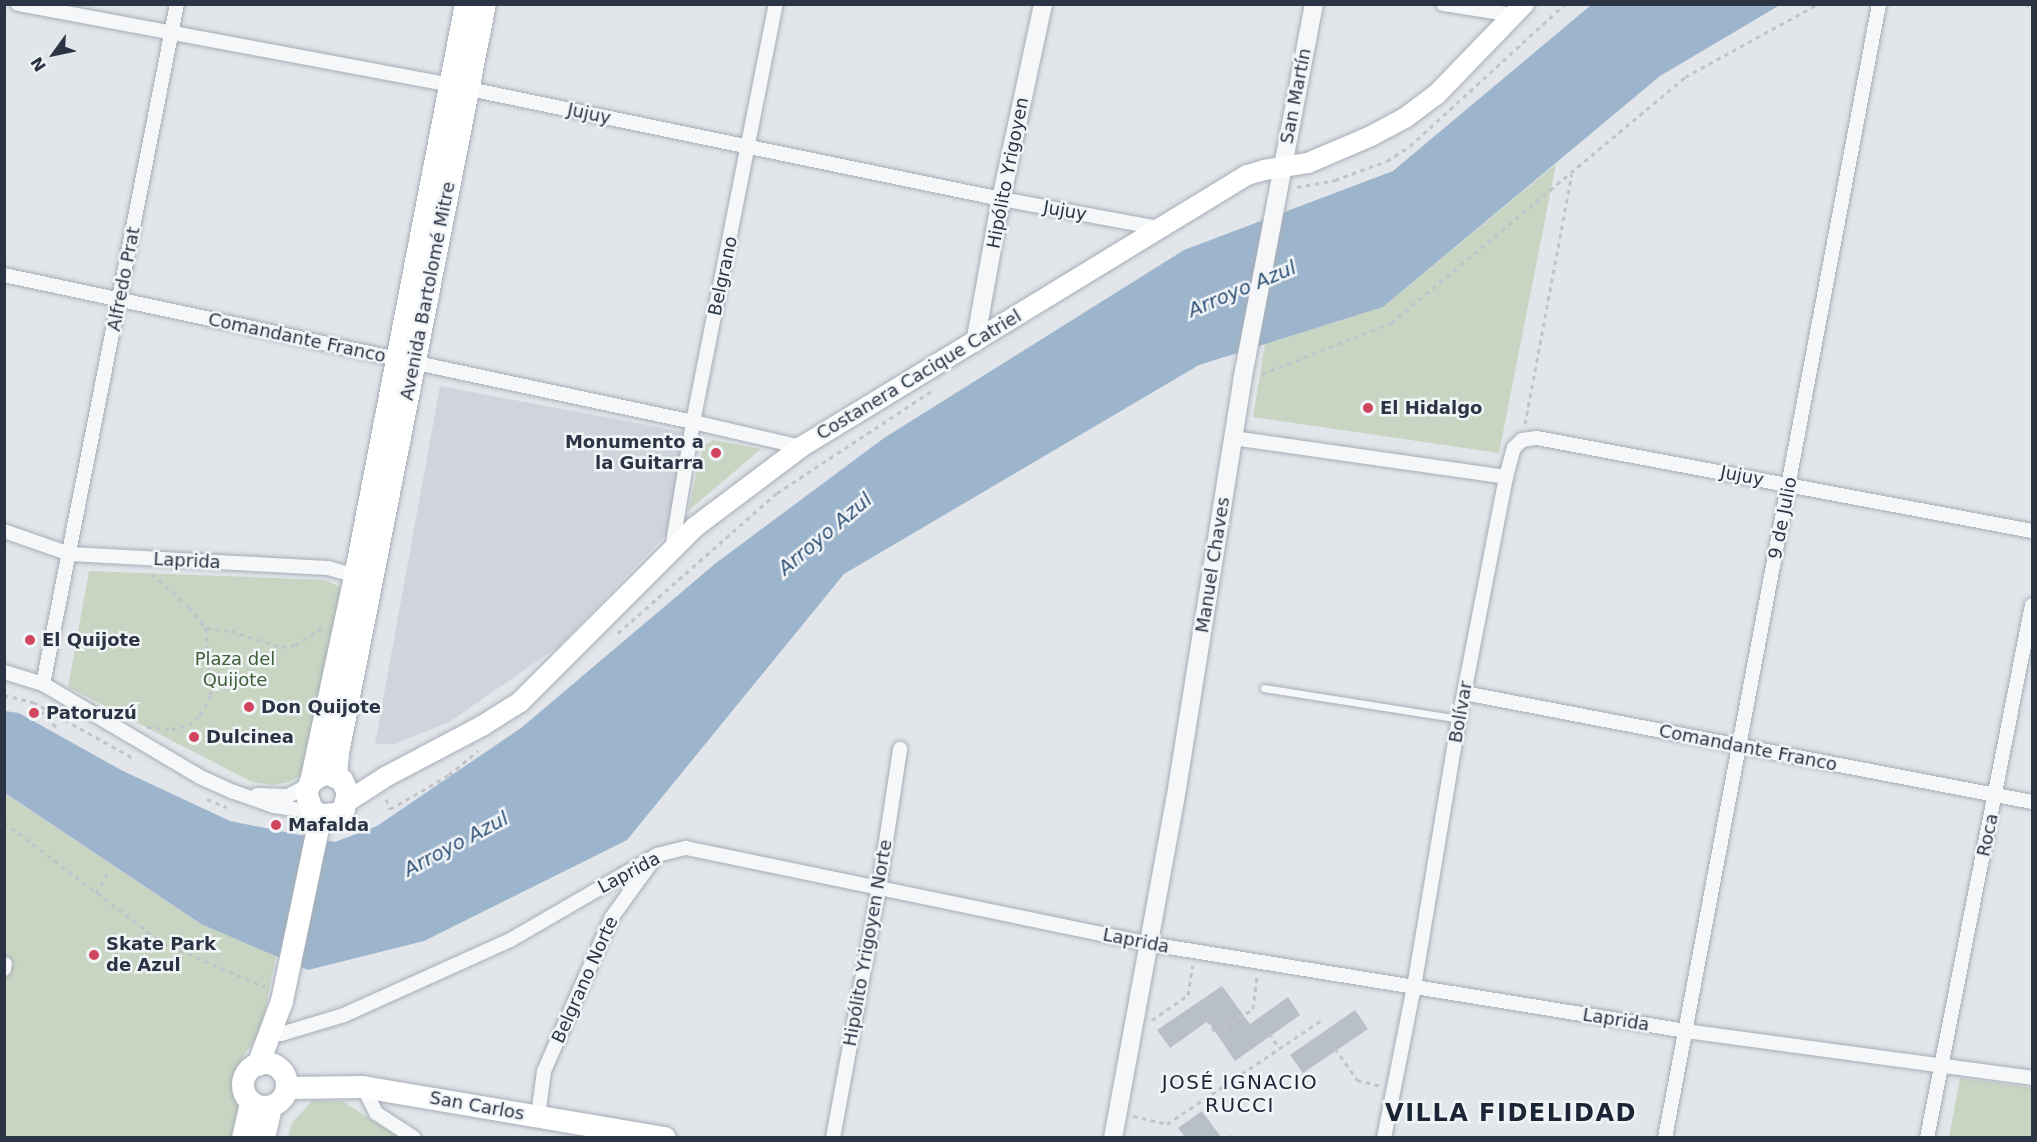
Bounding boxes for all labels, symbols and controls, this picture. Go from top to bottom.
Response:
north arrow [24,24,84,84]
street label: San Martín [1276,46,1316,146]
text: N [27,53,50,75]
street label: Hipólito Yrigoyen [983,95,1033,251]
street label: Jujuy [565,99,613,129]
street label: Avenida Bartolomé Mitre [396,180,460,402]
street label: Jujuy [1042,197,1088,225]
street label: Alfredo Prat [103,225,145,333]
street label: Belgrano [704,234,742,318]
water label: Arroyo Azul [1184,255,1300,323]
street label: Costanera Cacique Catriel [813,305,1025,445]
street label: Comandante Franco [206,309,388,367]
place label: El Hidalgo [1380,397,1482,419]
marker: El Hidalgo [1361,401,1375,415]
place label: Monumento a la Guitarra [565,432,704,474]
marker: Monumento a la Guitarra [709,446,723,460]
street label: Jujuy [1718,461,1766,491]
street label: 9 de Julio [1764,475,1802,561]
water label: Arroyo Azul [773,488,877,580]
street label: Manuel Chaves [1192,496,1234,634]
street label: Laprida [153,548,221,574]
place label: El Quijote [42,629,140,651]
marker: El Quijote [23,633,37,647]
park label: Plaza del Quijote [195,649,275,692]
street label: Bolívar [1445,679,1477,745]
place label: Don Quijote [261,696,381,718]
marker: Don Quijote [242,700,256,714]
place label: Patoruzú [46,702,137,724]
marker: Patoruzú [27,706,41,720]
street label: Comandante Franco [1657,720,1839,776]
place label: Dulcinea [206,726,294,748]
marker: Dulcinea [187,730,201,744]
water label: Arroyo Azul [400,806,512,882]
street label: Roca [1973,811,2003,859]
place label: Mafalda [288,814,369,836]
marker: Mafalda [269,818,283,832]
street label: Hipólito Yrigoyen Norte [839,838,897,1048]
street label: Laprida [594,848,664,898]
street label: Belgrano Norte [547,913,623,1047]
street label: Laprida [1101,924,1171,958]
place label: Skate Park de Azul [106,934,216,976]
marker: Skate Park de Azul [87,948,101,962]
street label: Laprida [1581,1004,1651,1036]
district label: JOSÉ IGNACIO RUCCI [1162,1071,1318,1118]
street label: San Carlos [428,1087,526,1125]
district label: VILLA FIDELIDAD [1385,1100,1637,1128]

